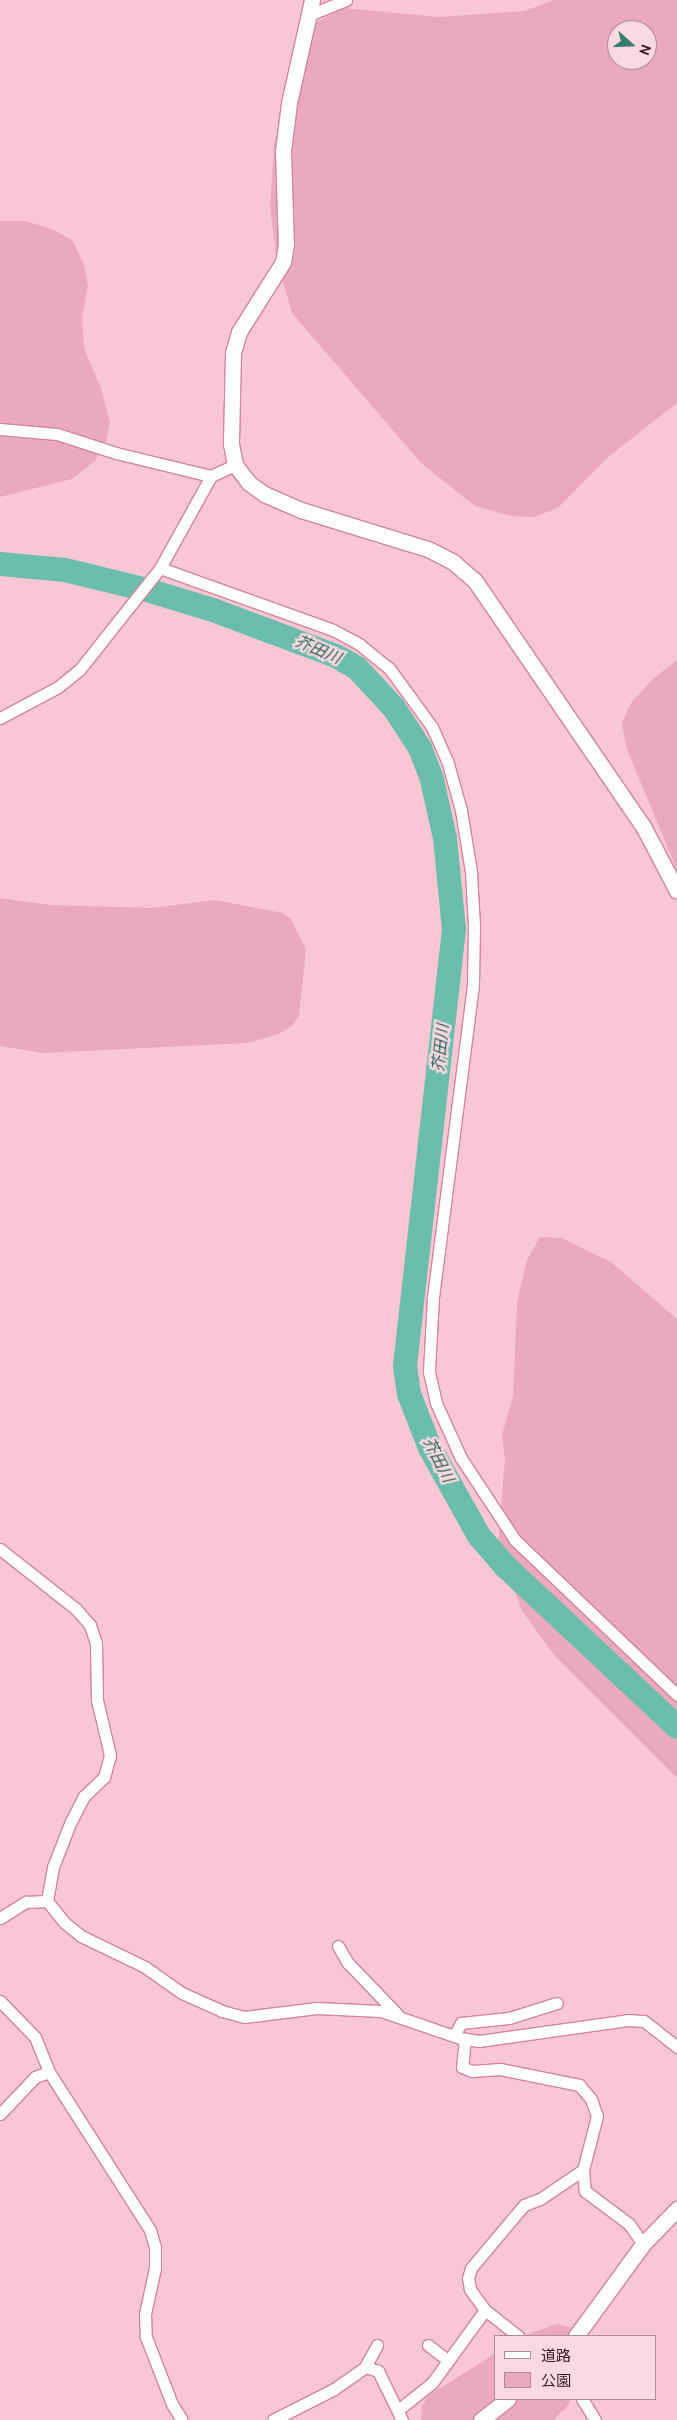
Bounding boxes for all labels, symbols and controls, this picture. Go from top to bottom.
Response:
north arrow [607,20,657,70]
text: N [635,42,655,58]
water label: 芥田川 [292,632,344,668]
water label: 芥田川 [429,1023,453,1073]
water label: 芥田川 [419,1434,457,1486]
legend [494,2335,657,2400]
text: 道路 [541,2347,571,2365]
text: 公園 [541,2372,571,2390]

